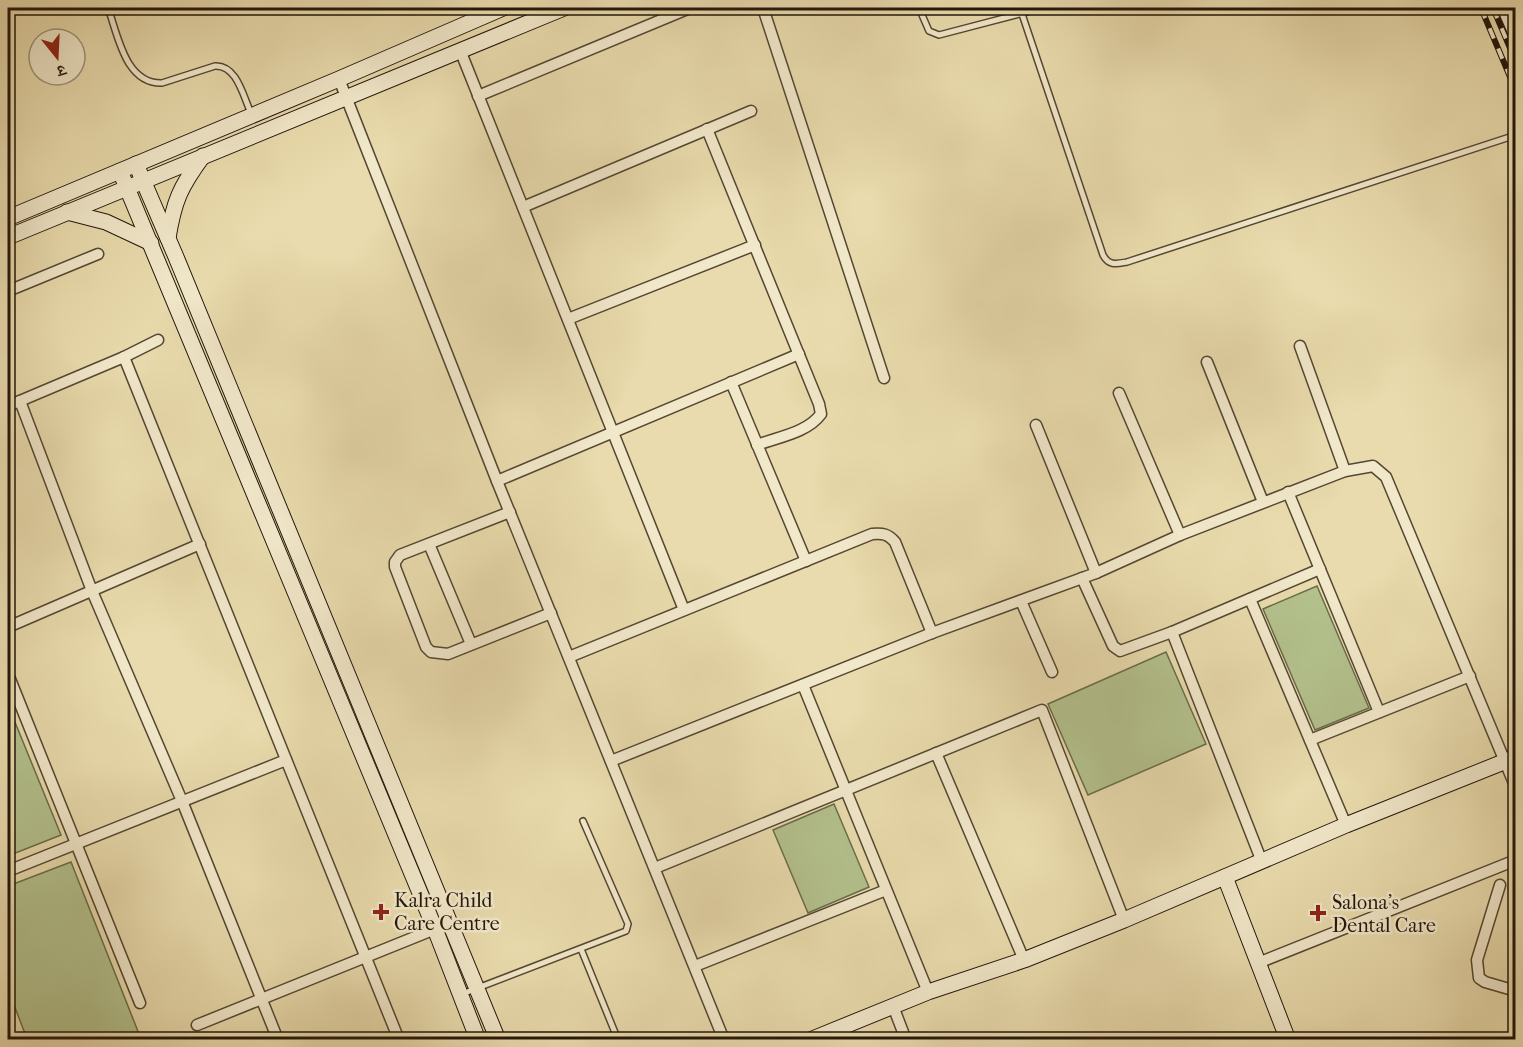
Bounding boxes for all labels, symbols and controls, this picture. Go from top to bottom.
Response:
north arrow [27,27,87,87]
text: उ [53,60,69,82]
place label: Kalra Child Care Centre [394,889,500,935]
place label: Salona's Dental Care [1332,891,1436,937]
marker: Kalra Child Care Centre [372,903,390,921]
marker: Salona's Dental Care [1309,904,1327,922]

